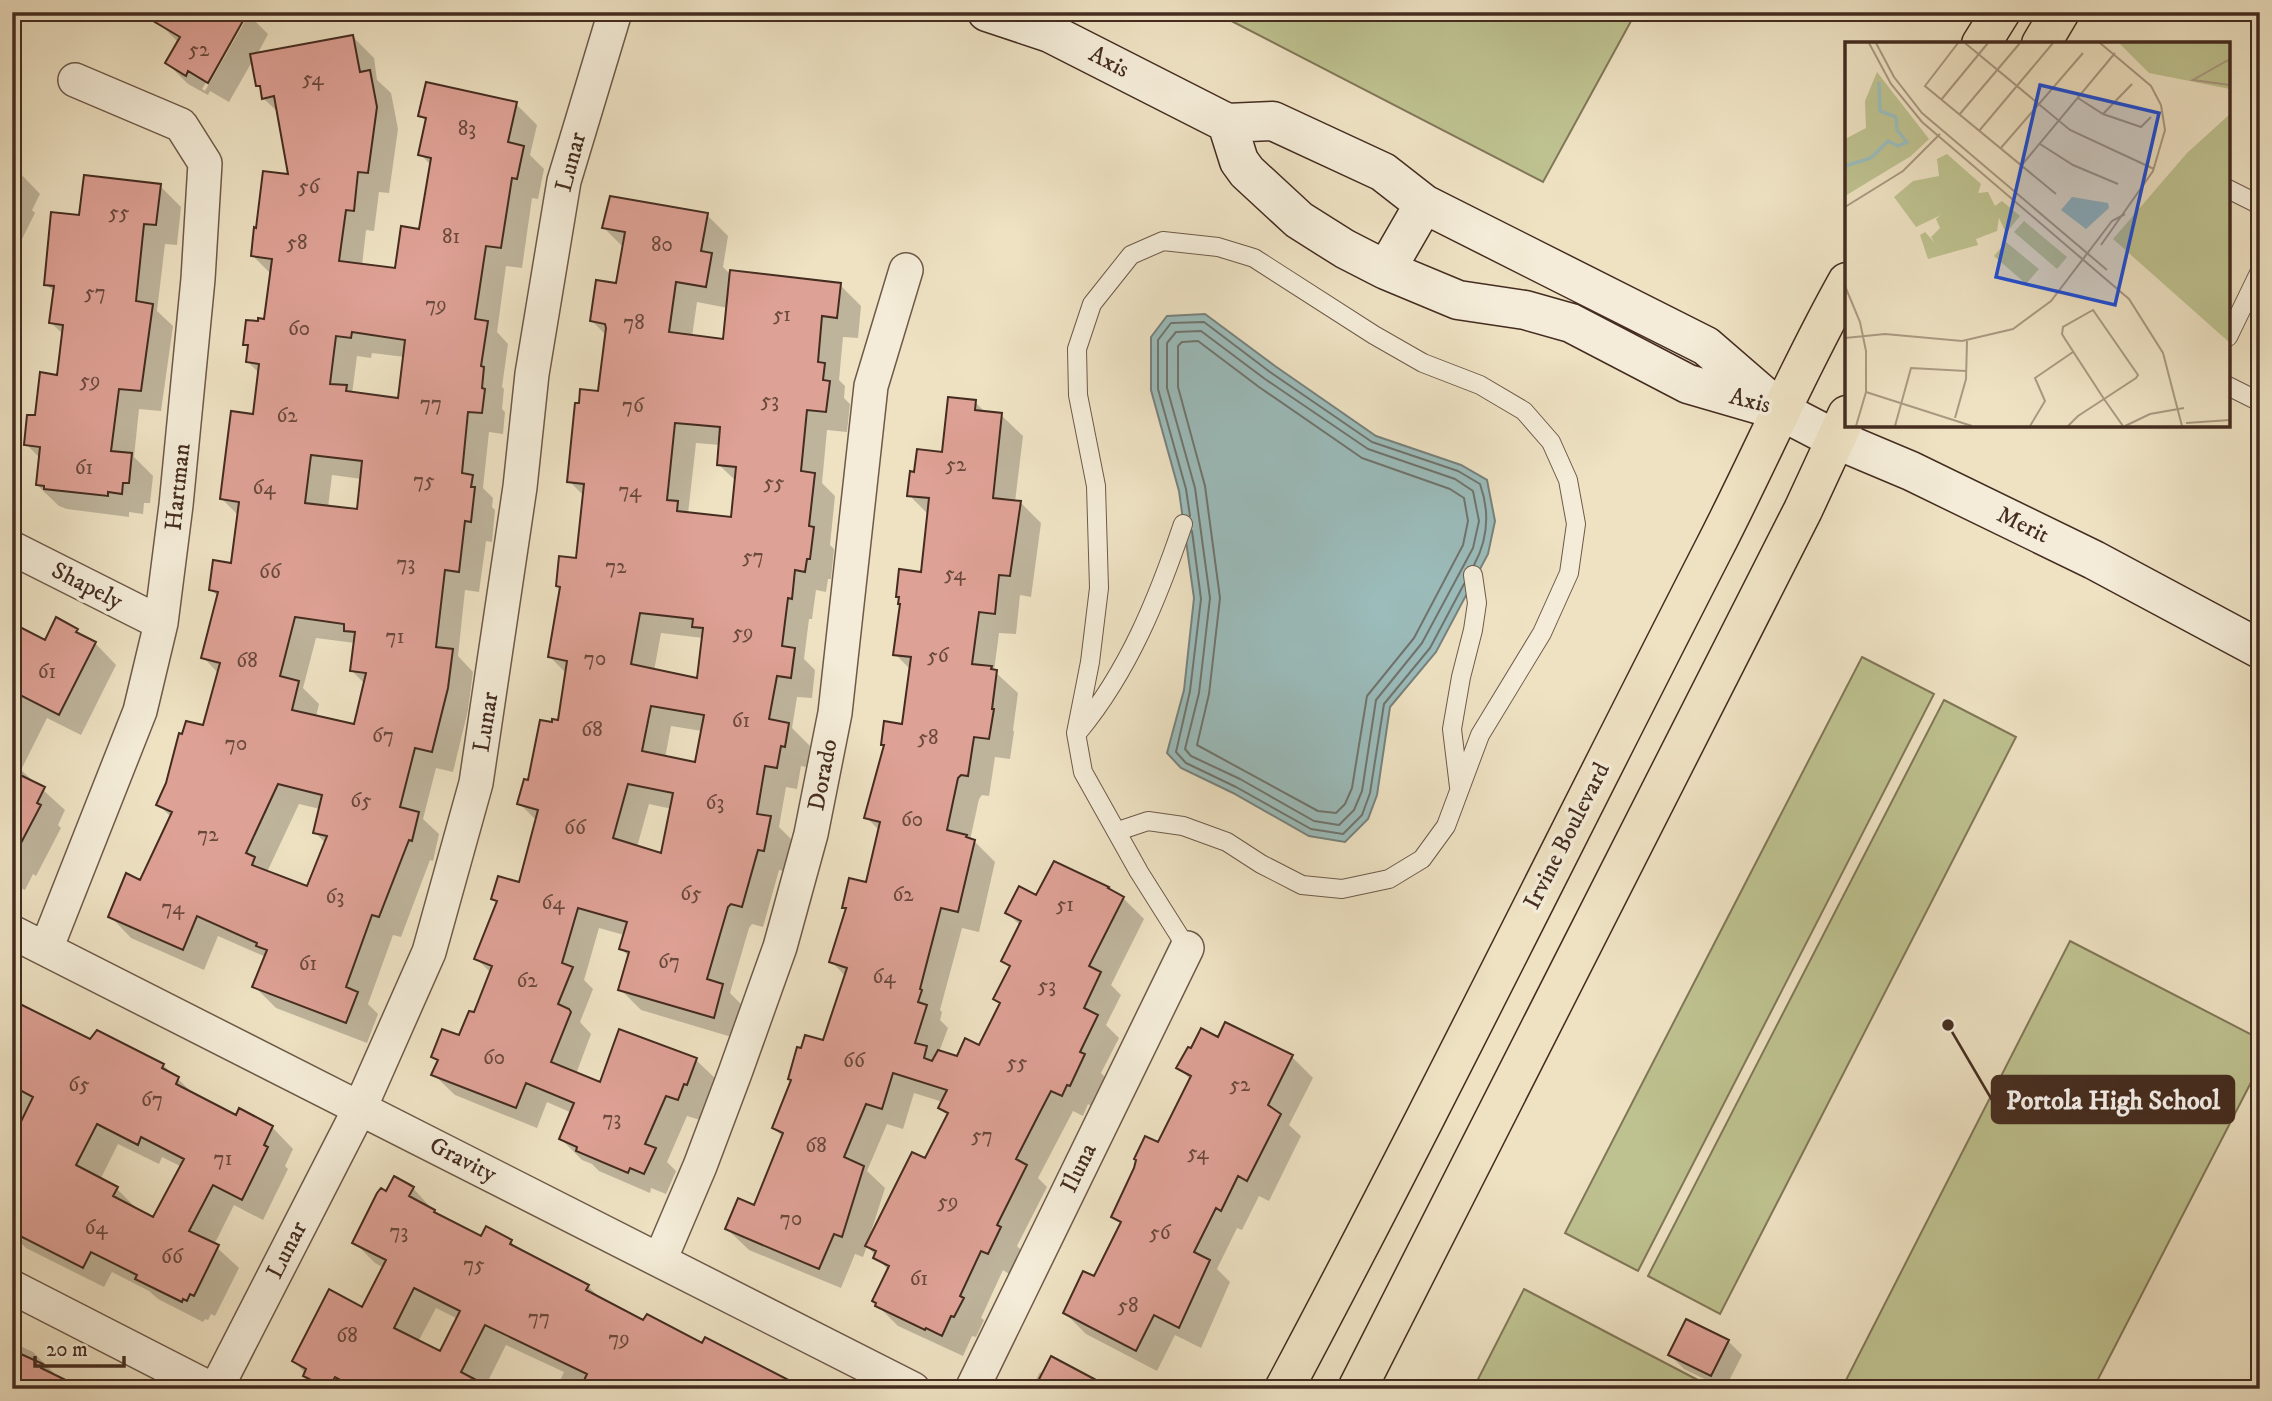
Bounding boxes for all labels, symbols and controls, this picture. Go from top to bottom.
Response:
house number: 52 [189,37,210,63]
street label: Axis [1084,39,1134,85]
inset map [1845,42,2230,427]
house number: 54 [302,66,325,92]
house number: 83 [458,116,476,142]
street label: Lunar [549,129,593,195]
house number: 56 [298,174,321,200]
house number: 55 [109,200,129,226]
house number: 81 [442,224,460,250]
house number: 58 [287,230,307,256]
house number: 80 [651,232,673,258]
house number: 57 [84,280,106,306]
house number: 79 [425,292,447,318]
house number: 51 [773,302,791,328]
house number: 78 [623,310,645,336]
house number: 60 [288,316,310,342]
house number: 59 [80,368,100,394]
street label: Axis [1726,381,1774,421]
house number: 53 [761,388,779,414]
house number: 77 [420,391,442,417]
house number: 76 [622,393,645,419]
house number: 62 [276,403,298,429]
street label: Hartman [158,441,198,532]
house number: 52 [946,452,967,478]
house number: 61 [75,455,93,481]
house number: 75 [413,468,435,494]
house number: 55 [764,470,784,496]
house number: 64 [252,475,276,501]
house number: 74 [619,478,642,504]
street label: Merit [1992,500,2054,551]
house number: 57 [742,544,764,570]
house number: 73 [397,551,415,577]
house number: 72 [605,554,627,580]
street label: Shapely [46,555,128,617]
house number: 66 [259,559,282,585]
house number: 54 [944,561,967,587]
house number: 59 [733,620,753,646]
house number: 71 [386,624,404,650]
house number: 56 [927,643,950,669]
house number: 70 [584,646,606,672]
house number: 68 [236,648,258,674]
house number: 61 [38,659,56,685]
street label: Lunar [466,690,506,754]
house number: 61 [732,708,750,734]
house number: 68 [581,717,603,743]
house number: 67 [372,723,394,749]
house number: 58 [918,725,938,751]
house number: 70 [225,731,247,757]
street label: Dorado [801,737,845,813]
street label: Irvine Boulevard [1517,758,1617,914]
house number: 65 [350,788,372,814]
house number: 63 [706,790,724,816]
house number: 60 [901,807,923,833]
house number: 66 [564,815,587,841]
house number: 72 [197,822,219,848]
house number: 65 [680,881,702,907]
house number: 62 [892,882,914,908]
house number: 63 [326,884,344,910]
house number: 64 [541,890,565,916]
house number: 51 [1056,892,1074,918]
house number: 74 [162,895,185,921]
house number: 67 [658,949,680,975]
house number: 61 [299,951,317,977]
house number: 64 [872,964,896,990]
house number: 62 [516,968,538,994]
house number: 53 [1038,973,1056,999]
house number: 60 [483,1045,505,1071]
house number: 66 [843,1048,866,1074]
house number: 55 [1007,1050,1027,1076]
house number: 65 [68,1072,90,1098]
house number: 52 [1230,1072,1251,1098]
callout: Portola High School [1992,1076,2234,1123]
text: Portola High School [2006,1085,2221,1118]
house number: 67 [141,1087,163,1113]
house number: 73 [603,1106,621,1132]
house number: 57 [971,1123,993,1149]
street label: Gravity [424,1130,502,1190]
house number: 68 [805,1133,827,1159]
street label: Iluna [1054,1138,1104,1198]
house number: 54 [1187,1140,1210,1166]
house number: 71 [214,1146,232,1172]
house number: 59 [938,1189,958,1215]
house number: 70 [780,1206,802,1232]
house number: 64 [84,1215,108,1241]
street label: Lunar [260,1216,314,1284]
house number: 73 [390,1219,408,1245]
house number: 56 [1149,1220,1172,1246]
house number: 66 [161,1244,184,1270]
house number: 75 [463,1252,485,1278]
house number: 61 [910,1266,928,1292]
house number: 58 [1118,1293,1138,1319]
house number: 77 [528,1305,550,1331]
house number: 68 [336,1323,358,1349]
scale bar [35,1324,124,1368]
house number: 79 [608,1326,630,1352]
text: 20 m [46,1337,88,1363]

